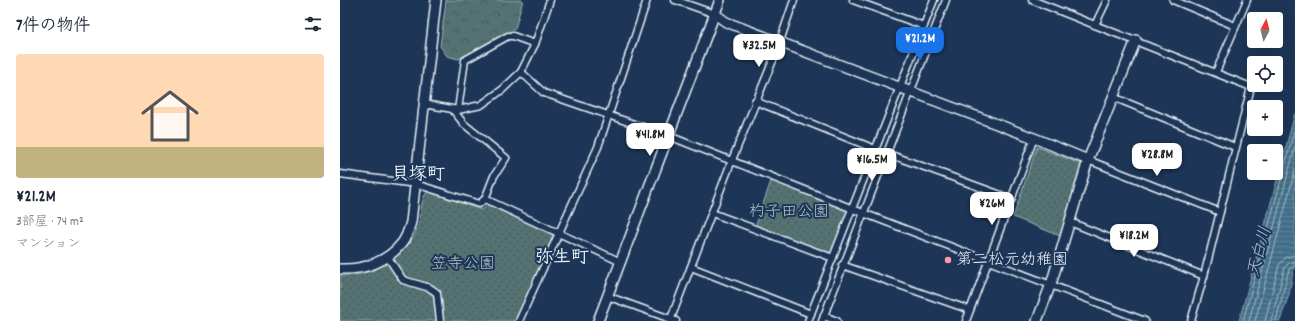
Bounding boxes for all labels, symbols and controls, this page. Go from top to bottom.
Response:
north arrow [1247,12,1283,48]
map controls [1247,12,1283,180]
icon: filters [302,13,324,35]
text: 7件の物件 [16,15,91,39]
pin: ¥21.2M [887,27,953,61]
text: ¥21.2M [905,30,935,49]
pin: ¥32.5M [726,34,792,68]
text: ¥32.5M [742,37,776,56]
button: locate [1247,56,1283,92]
icon: home [134,80,206,152]
button: + [1247,100,1283,136]
pin: ¥41.8M [617,123,683,157]
text: ¥41.8M [635,126,665,145]
pin: ¥28.8M [1124,143,1190,177]
button: − [1247,144,1283,180]
text: ¥28.8M [1141,146,1173,165]
pin: ¥16.5M [839,148,905,182]
text: ¥16.5M [856,151,888,170]
district label: 貝塚町 [391,163,445,188]
text: ¥21.2M [16,186,56,210]
pin: ¥26M [968,192,1016,226]
text: ¥26M [979,195,1005,214]
park label: 杓子田公園 [749,201,829,224]
text: 3部屋 · 74 m² [16,213,84,232]
pin: ¥18.2M [1101,224,1167,258]
water label: 天白川 [1243,224,1279,280]
text: ¥18.2M [1119,227,1149,246]
text: マンション [16,235,80,254]
district label: 弥生町 [535,246,589,271]
place label: 第二松元幼稚園 [956,249,1068,272]
park label: 笠寺公園 [431,253,495,276]
marker: 第二松元幼稚園 [943,255,953,265]

